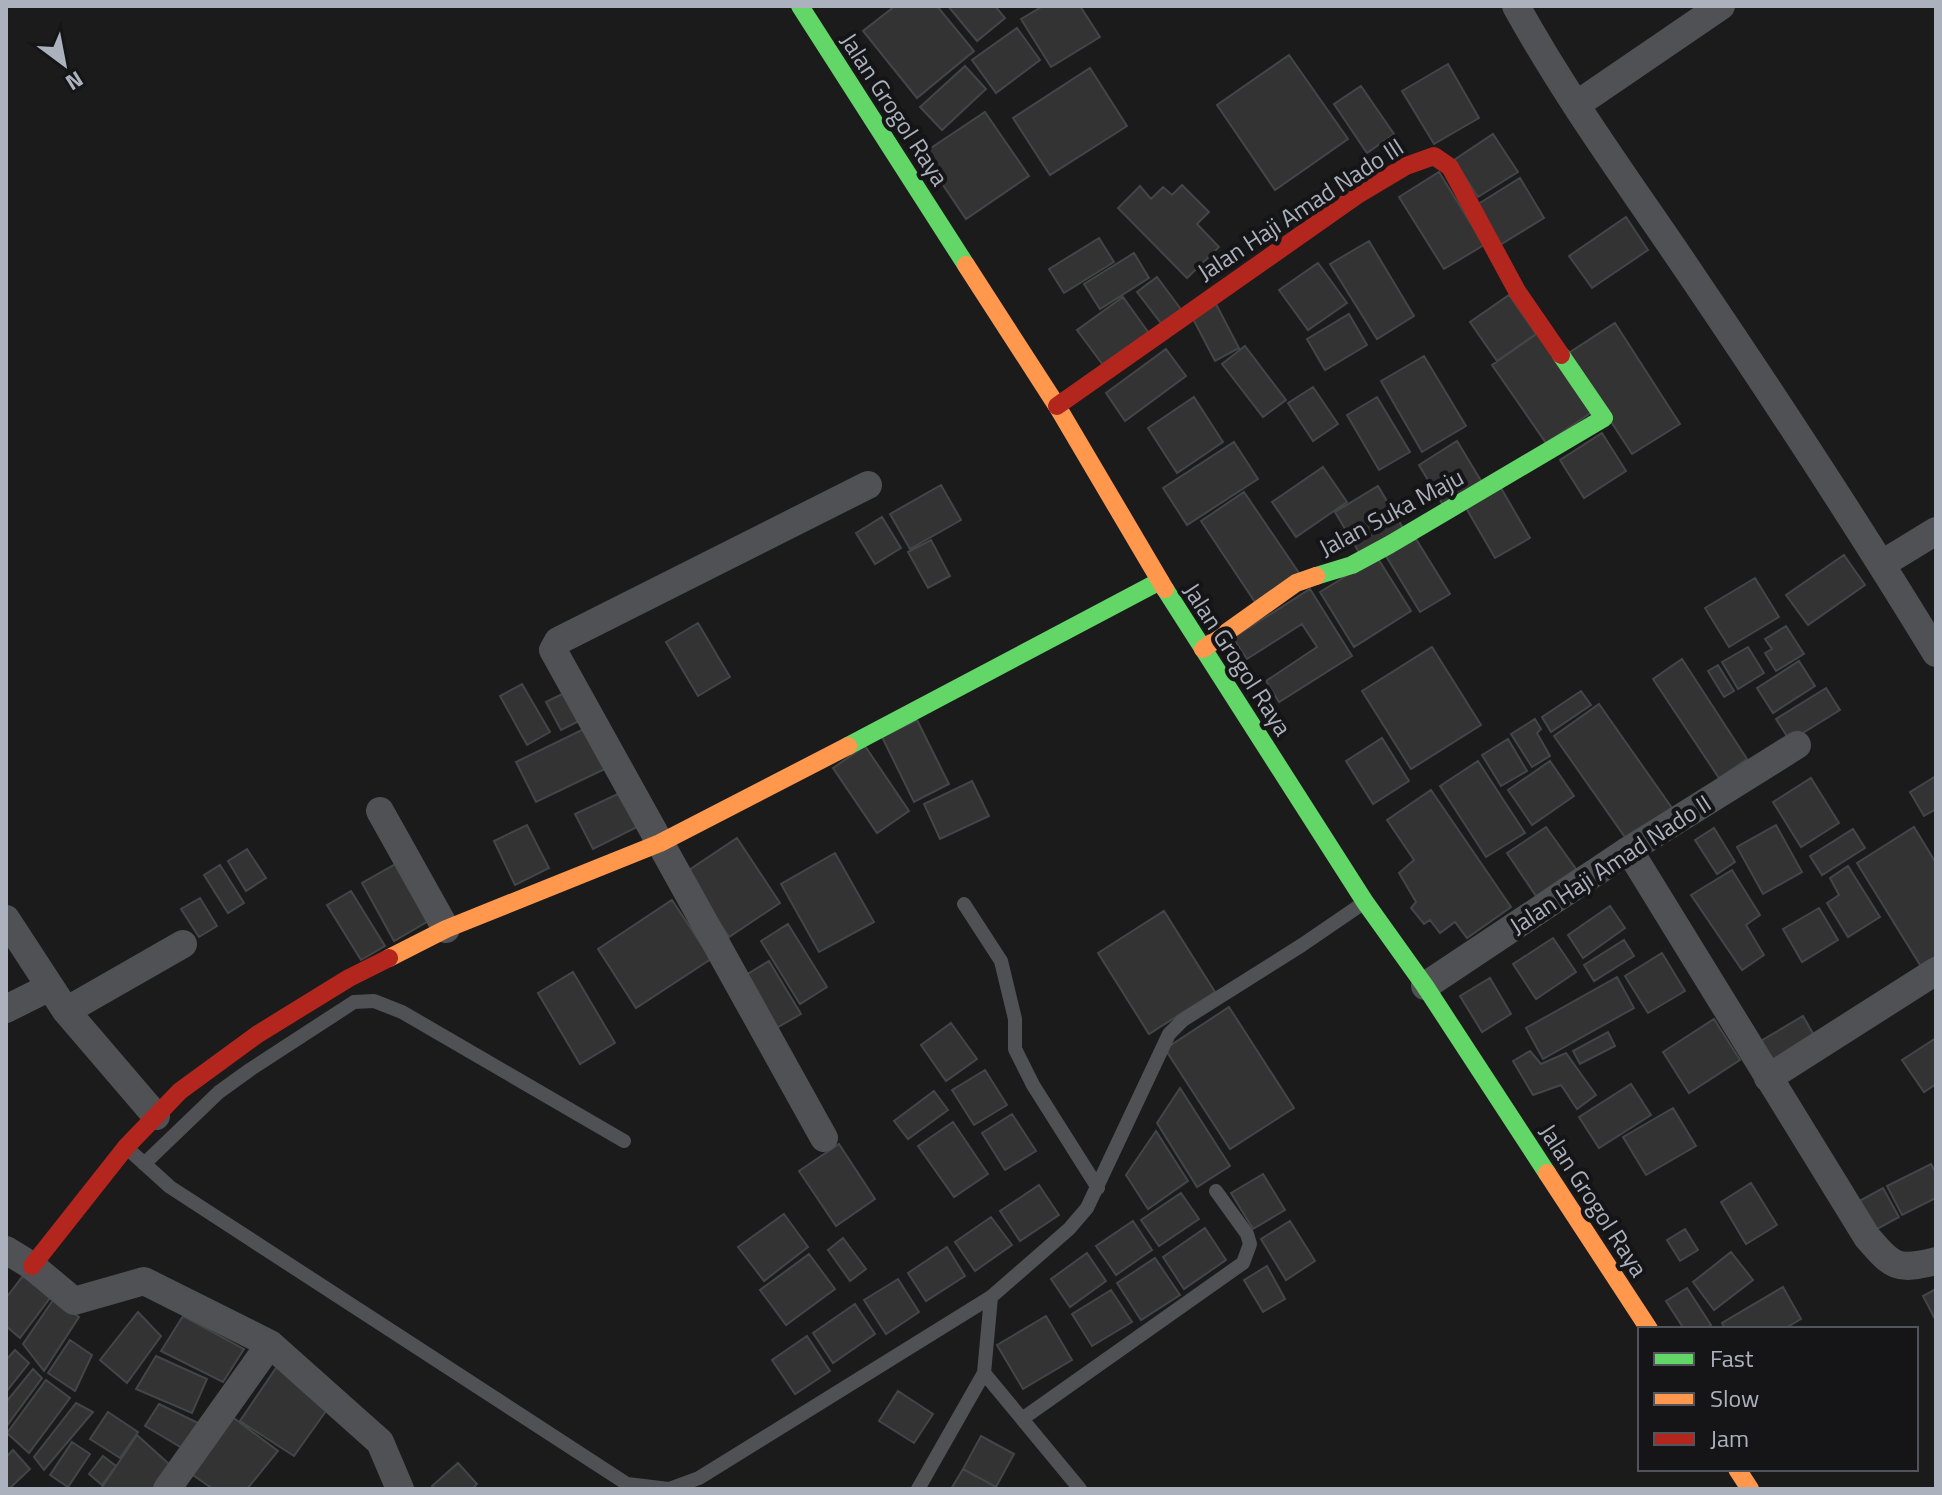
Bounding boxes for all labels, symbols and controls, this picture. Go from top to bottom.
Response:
north arrow [24,24,104,104]
street label: Jalan Grogol Raya [832,25,958,193]
text: N [59,63,90,99]
street label: Jalan Haji Amad Nado III [1190,129,1410,289]
street label: Jalan Suka Maju [1312,459,1470,565]
street label: Jalan Grogol Raya [1175,575,1301,743]
street label: Jalan Haji Amad Nado II [1502,785,1718,943]
street label: Jalan Grogol Raya [1531,1116,1657,1284]
legend [1638,1327,1918,1471]
text: Fast [1710,1340,1754,1376]
text: Slow [1710,1380,1759,1416]
text: Jam [1710,1420,1749,1456]

